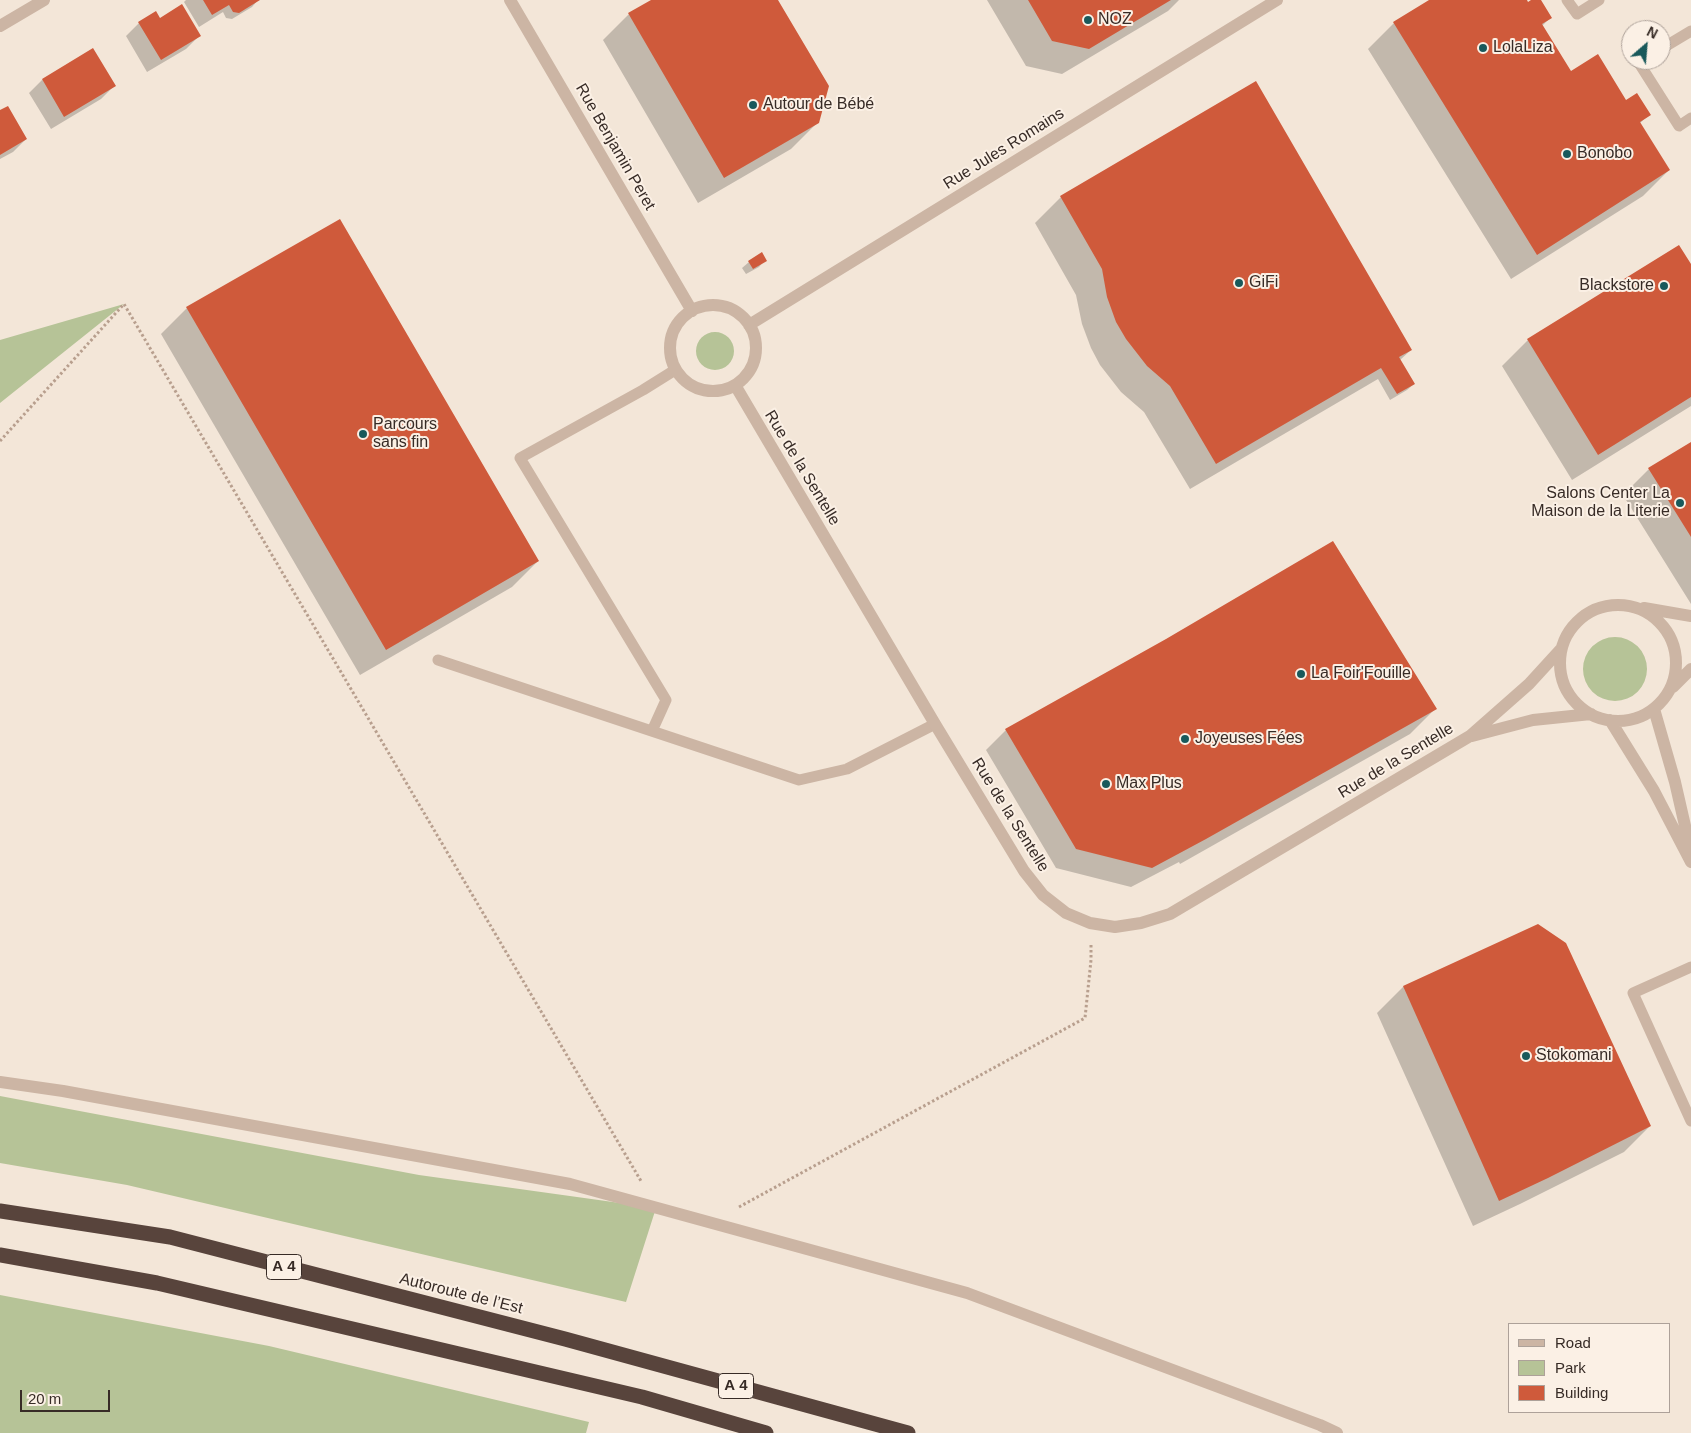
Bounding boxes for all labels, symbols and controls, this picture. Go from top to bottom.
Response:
place label: NOZ [1098,10,1132,30]
marker: NOZ [1082,14,1094,26]
north arrow [1621,20,1671,70]
text: N [1644,23,1660,42]
place label: LolaLiza [1493,38,1553,58]
marker: LolaLiza [1477,42,1489,54]
street label: Rue Benjamin Peret [571,80,659,214]
place label: Autour de Bébé [763,95,874,115]
marker: Autour de Bébé [747,99,759,111]
street label: Rue Jules Romains [940,104,1068,194]
place label: Bonobo [1577,144,1632,164]
marker: Bonobo [1561,148,1573,160]
place label: GiFi [1249,273,1278,293]
place label: Blackstore [1579,276,1654,296]
marker: GiFi [1233,277,1245,289]
marker: Blackstore [1658,280,1670,292]
street label: Rue de la Sentelle [760,407,844,529]
place label: Parcours sans fin [373,415,437,453]
marker: Parcours sans fin [357,428,369,440]
place label: Salons Center La Maison de la Literie [1531,484,1670,522]
marker: Salons Center La Maison de la Literie [1674,497,1686,509]
place label: La Foir'Fouille [1311,664,1411,684]
marker: La Foir'Fouille [1295,668,1307,680]
street label: Rue de la Sentelle [1335,719,1457,803]
place label: Joyeuses Fées [1195,729,1303,749]
marker: Joyeuses Fées [1179,733,1191,745]
street label: Rue de la Sentelle [967,754,1053,876]
place label: Max Plus [1116,774,1182,794]
marker: Max Plus [1100,778,1112,790]
place label: Stokomani [1536,1046,1612,1066]
marker: Stokomani [1520,1050,1532,1062]
road number: A 4 [266,1254,302,1280]
street label: Autoroute de l’Est [397,1269,525,1319]
legend [1508,1323,1671,1413]
text: Road [1555,1334,1591,1351]
text: Park [1555,1359,1586,1376]
road number: A 4 [718,1374,754,1398]
scale bar [22,1380,112,1412]
text: Building [1555,1384,1608,1401]
text: 20 m [28,1390,61,1407]

